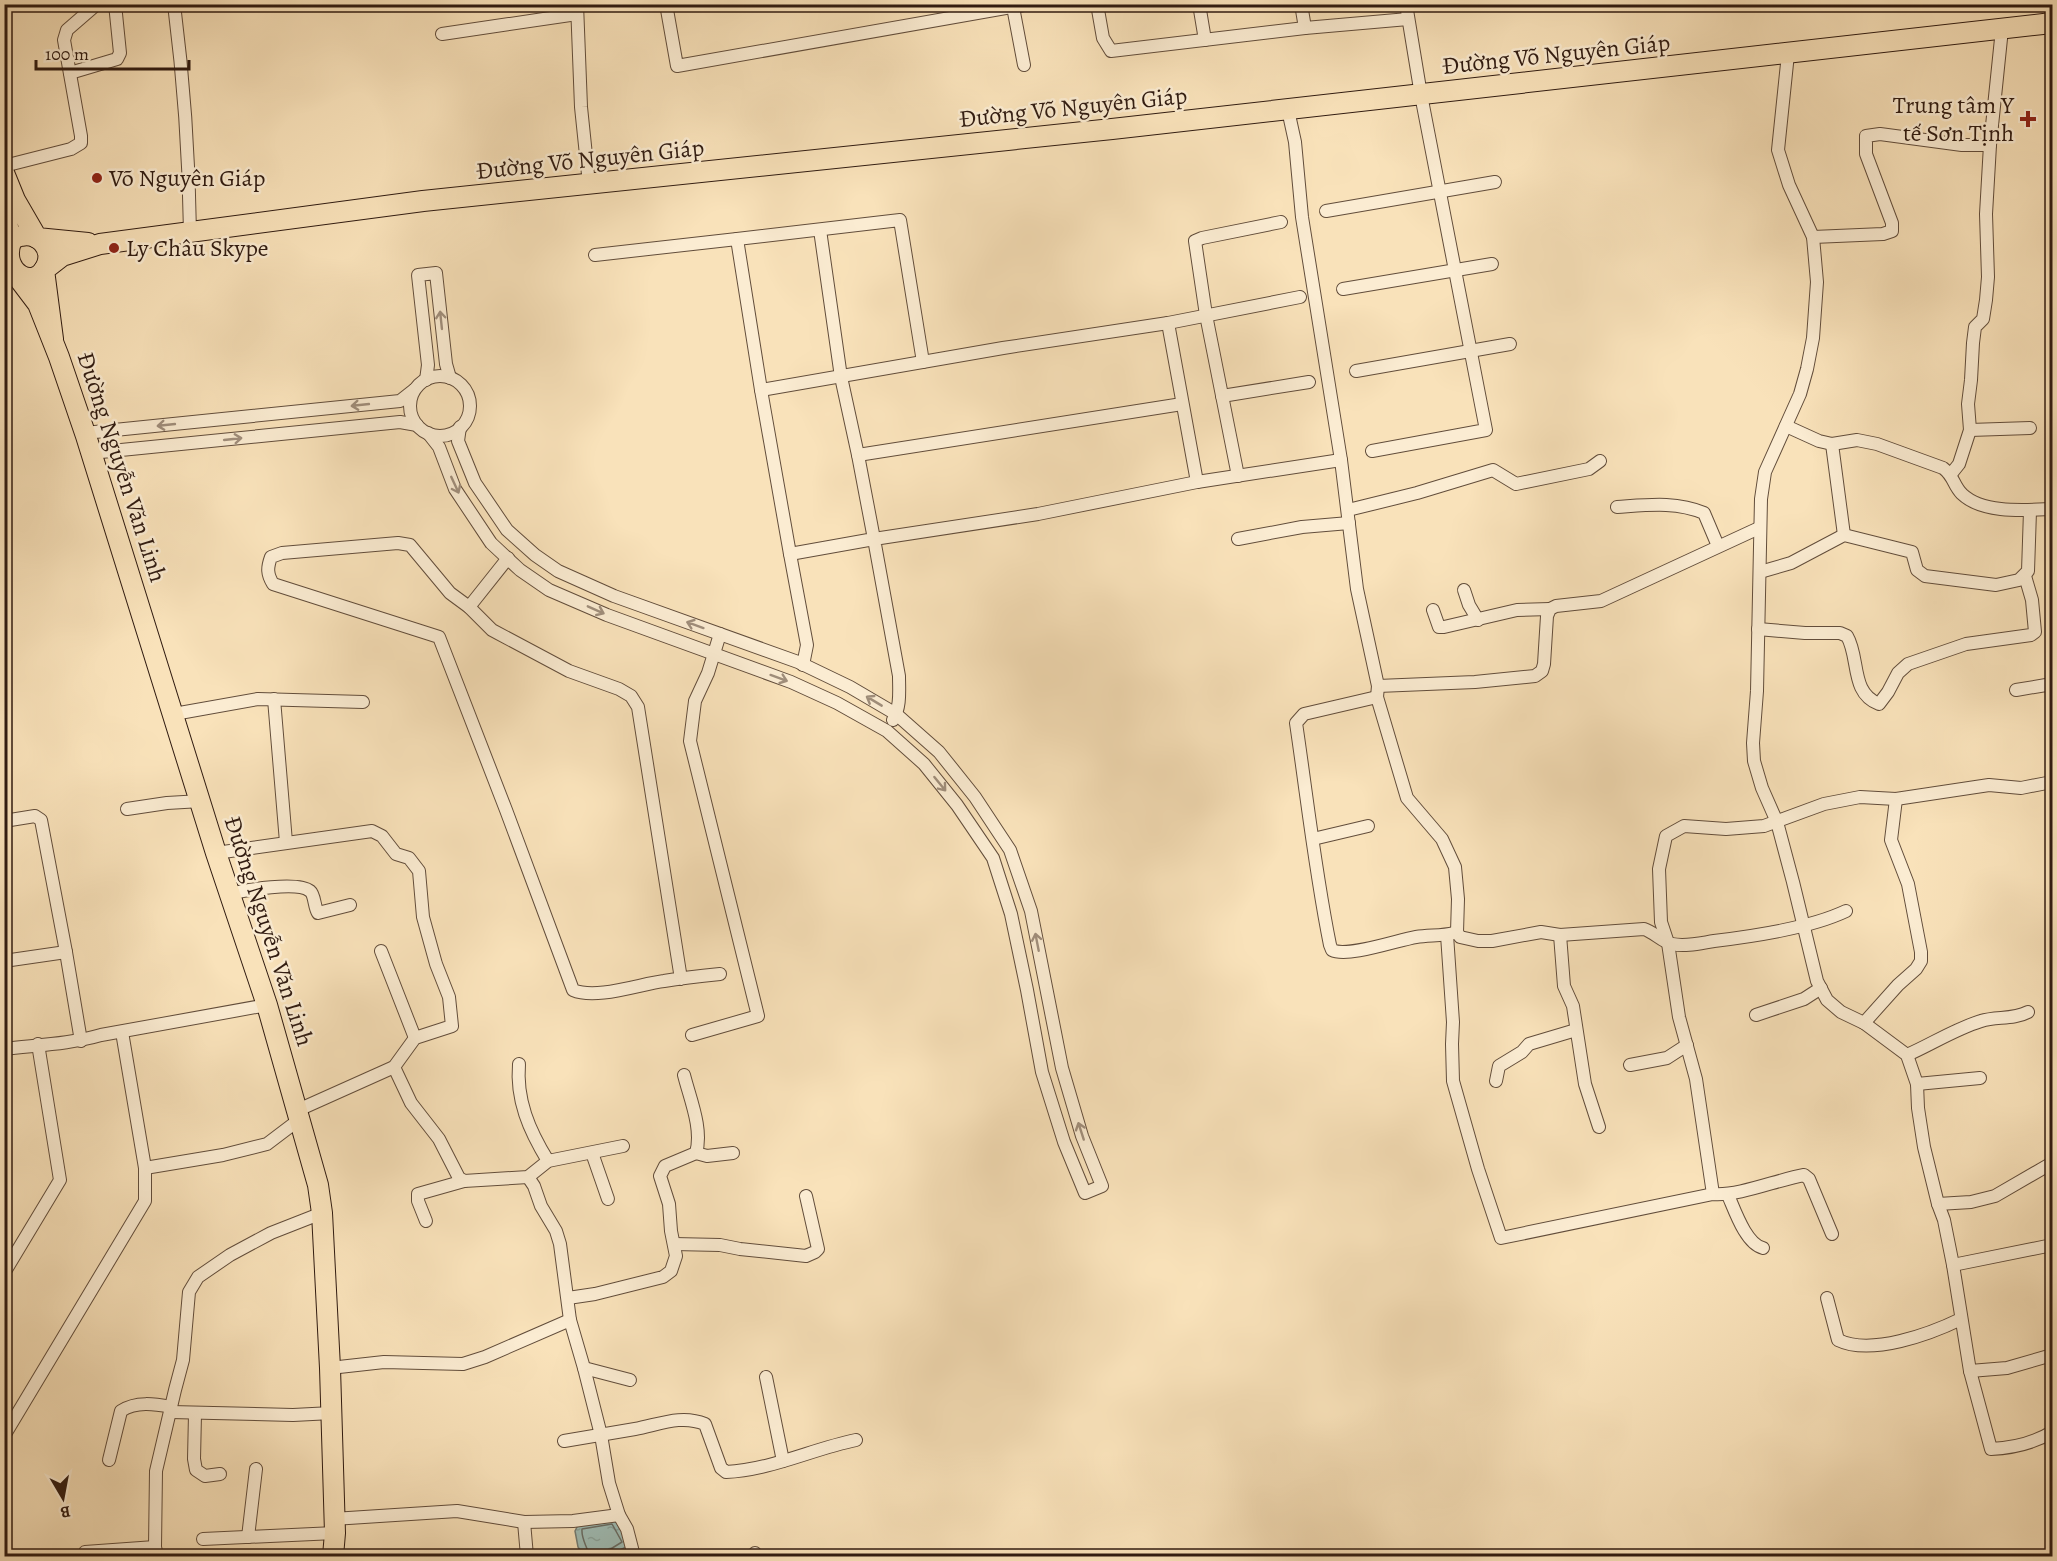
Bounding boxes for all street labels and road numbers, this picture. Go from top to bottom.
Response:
street label: Đường Võ Nguyên Giáp [1440,26,1672,82]
street label: Đường Võ Nguyên Giáp [957,79,1189,135]
street label: Đường Võ Nguyên Giáp [474,131,706,187]
street label: Đường Nguyễn Văn Linh [70,348,174,586]
street label: Đường Nguyễn Văn Linh [217,812,321,1050]

